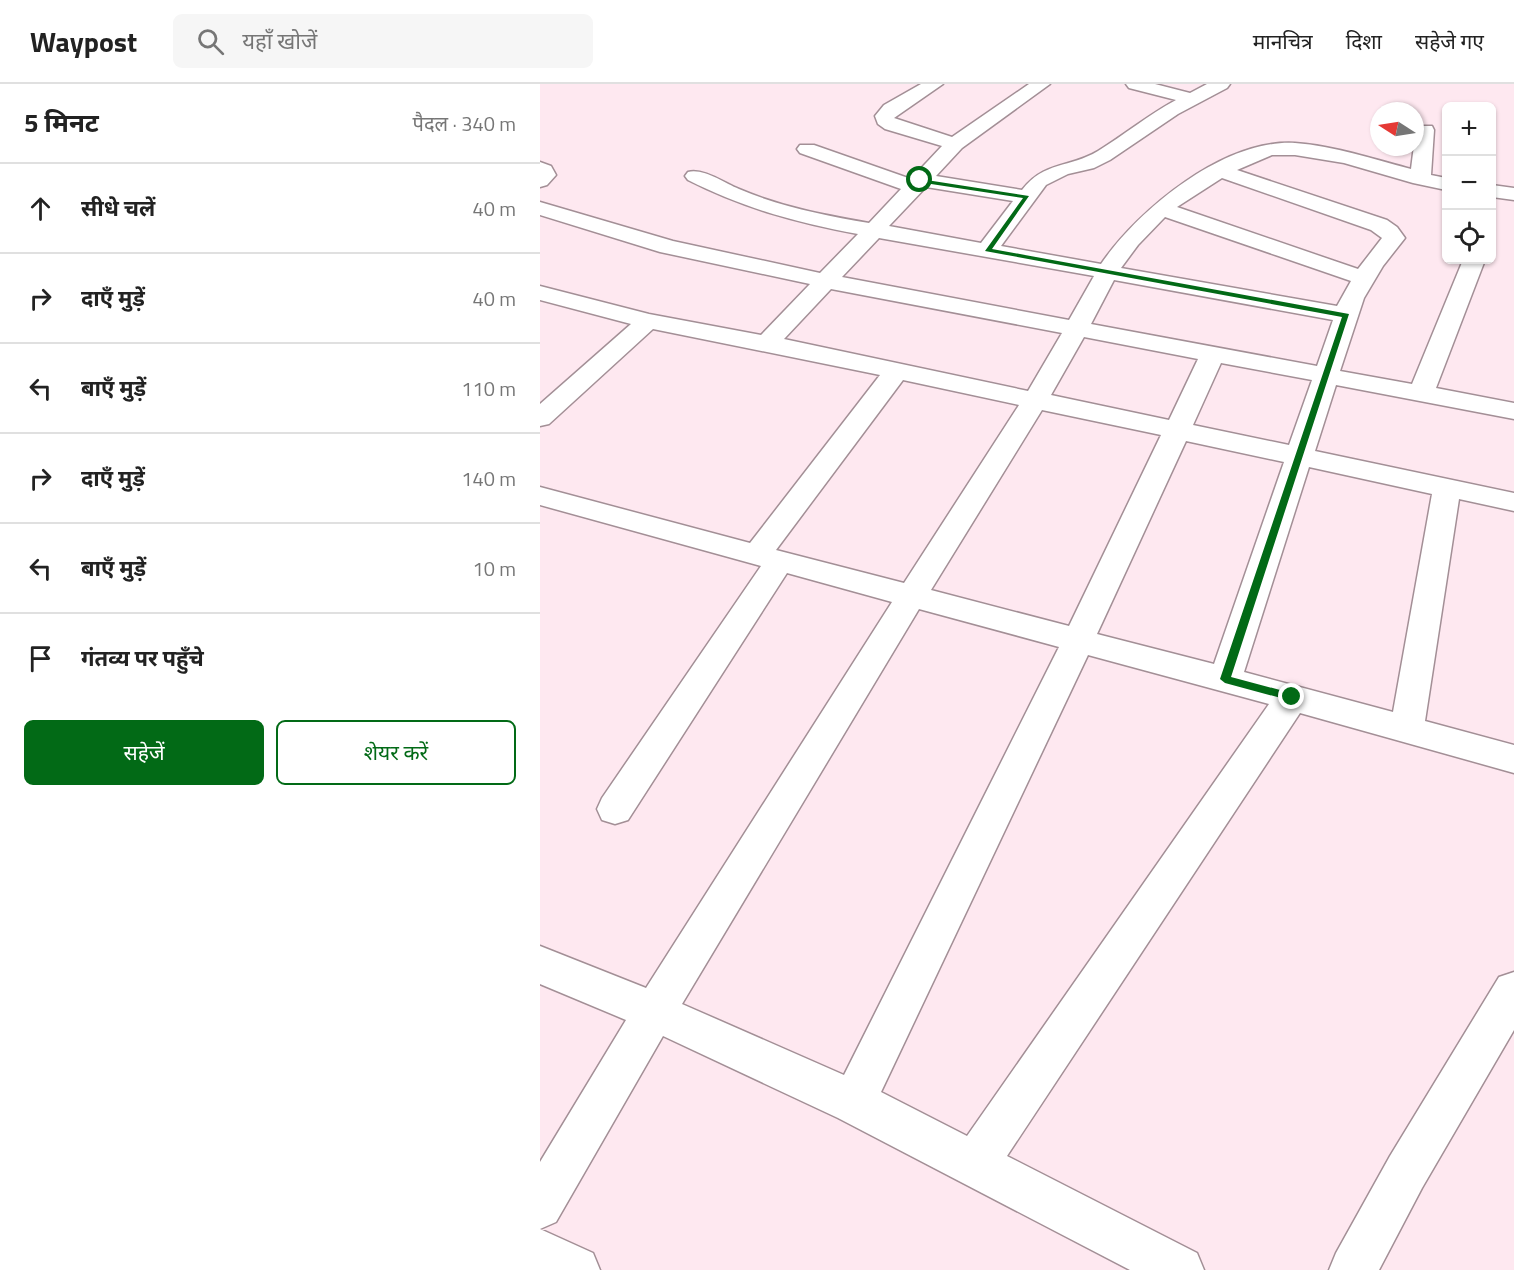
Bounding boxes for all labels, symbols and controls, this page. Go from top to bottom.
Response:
search box [173,14,593,68]
text: Waypost [30,20,137,63]
text: यहाँ खोजें [242,24,317,58]
icon: search [194,25,227,58]
text: मानचित्र [1253,25,1313,57]
text: दिशा [1346,25,1382,57]
text: सहेजे गए [1415,25,1484,57]
north arrow [1370,102,1424,156]
map controls [1442,102,1496,264]
button: + [1442,102,1496,156]
text: 5 मिनट [24,103,99,142]
text: पैदल · 340 m [413,108,516,139]
button: − [1442,156,1496,210]
route start [906,166,932,192]
text: सीधे चलें [81,191,155,225]
icon: ahead [24,192,57,225]
text: 40 m [472,193,516,224]
button: locate [1442,210,1496,264]
text: दाएँ मुड़ें [81,281,145,315]
icon: right [24,282,57,315]
text: 40 m [472,283,516,314]
text: बाएँ मुड़ें [81,371,146,405]
icon: left [24,372,57,405]
text: 110 m [461,373,516,404]
text: दाएँ मुड़ें [81,461,145,495]
icon: right [24,462,57,495]
text: 140 m [461,463,516,494]
text: बाएँ मुड़ें [81,551,146,585]
icon: left [24,552,57,585]
text: 10 m [472,553,516,584]
text: गंतव्य पर पहुँचे [81,641,204,675]
icon: arrive [24,642,57,675]
route end [1278,683,1304,709]
button: सहेजें [24,720,264,785]
button: शेयर करें [276,720,516,785]

